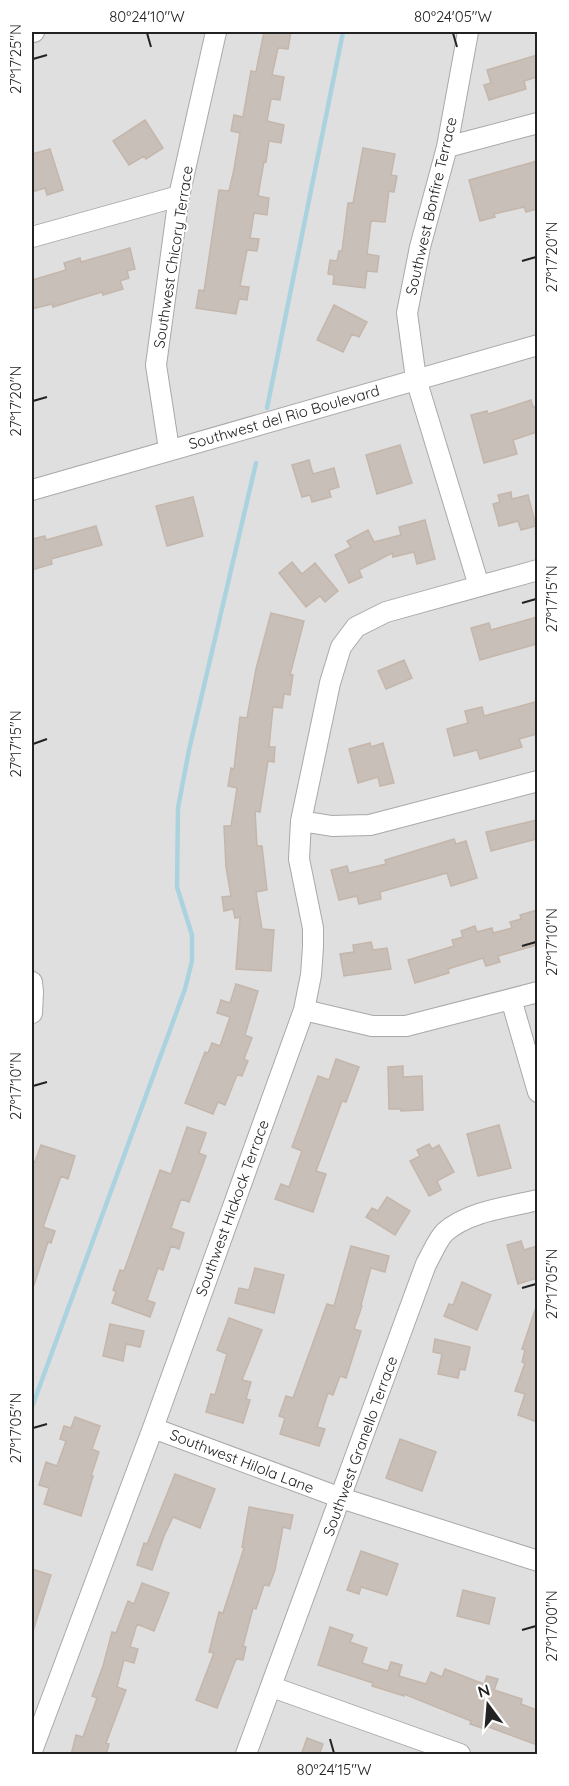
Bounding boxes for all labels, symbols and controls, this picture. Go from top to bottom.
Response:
text: 80°24'10"W [109,7,185,26]
text: 80°24'05"W [414,7,493,26]
text: 27°17'25"N [6,24,25,94]
street label: Southwest Bonfire Terrace [401,115,461,297]
street label: Southwest Chicory Terrace [149,164,197,350]
text: 27°17'20"N [542,222,561,292]
text: 27°17'20"N [6,366,25,436]
street label: Southwest del Rio Boulevard [186,381,382,453]
text: 27°17'15"N [542,565,561,633]
text: 27°17'15"N [6,710,25,778]
text: 27°17'10"N [542,908,561,976]
text: 27°17'10"N [6,1052,25,1120]
street label: Southwest Hickock Terrace [191,1117,273,1299]
text: 27°17'05"N [542,1249,561,1319]
street label: Southwest Granello Terrace [319,1353,401,1539]
text: 27°17'05"N [6,1393,25,1463]
street label: Southwest Hilola Lane [167,1425,317,1497]
text: 27°17'00"N [542,1590,561,1662]
north arrow [458,1675,518,1735]
text: N [475,1679,492,1702]
text: 80°24'15"W [297,1760,372,1779]

